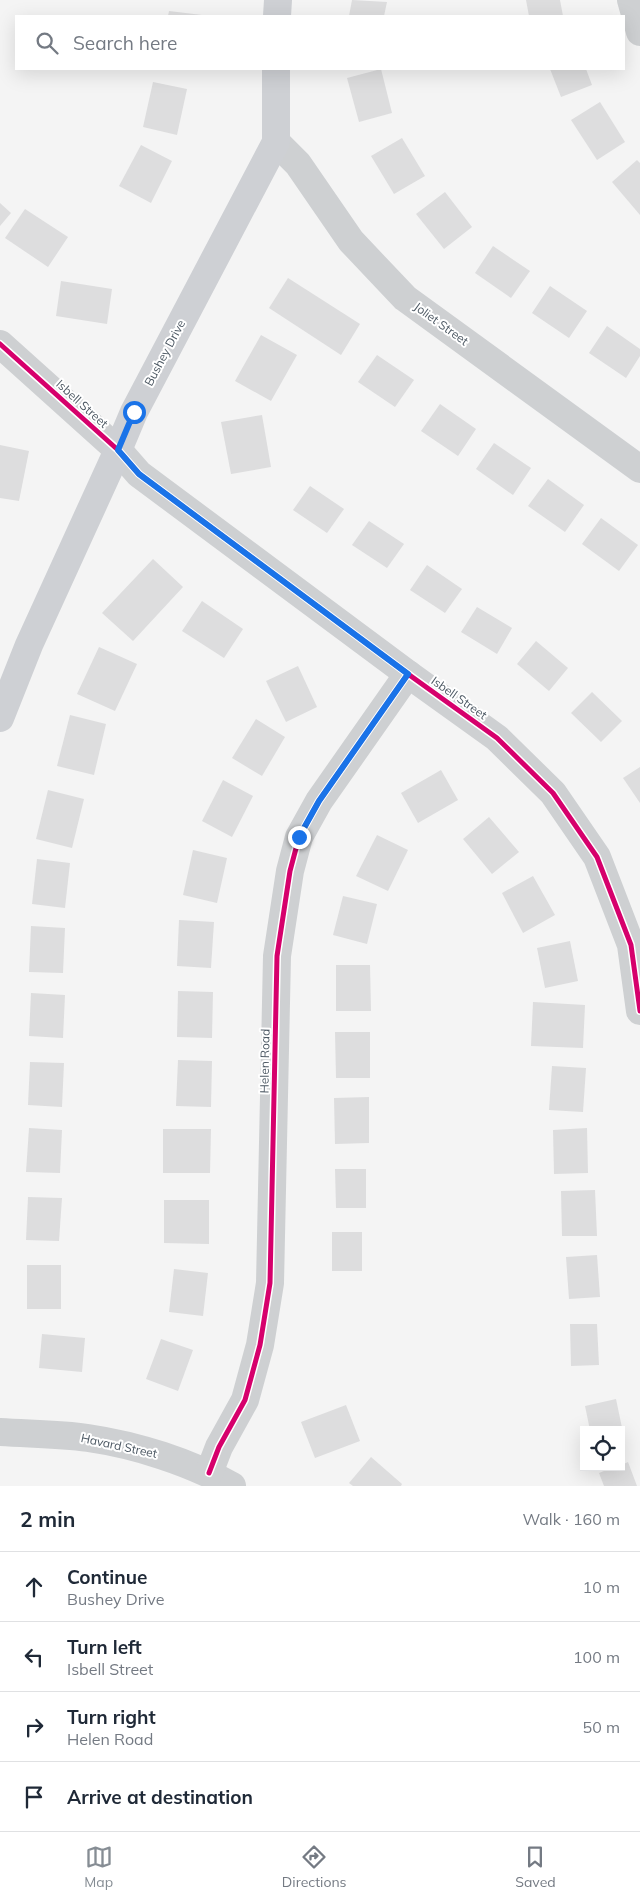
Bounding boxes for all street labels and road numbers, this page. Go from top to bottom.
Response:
street label: Joliet Street [411,299,471,348]
street label: Bushey Drive [141,317,188,389]
street label: Isbell Street [53,376,111,431]
street label: Isbell Street [428,673,490,722]
street label: Helen Road [256,1029,273,1093]
street label: Havard Street [80,1430,159,1461]

